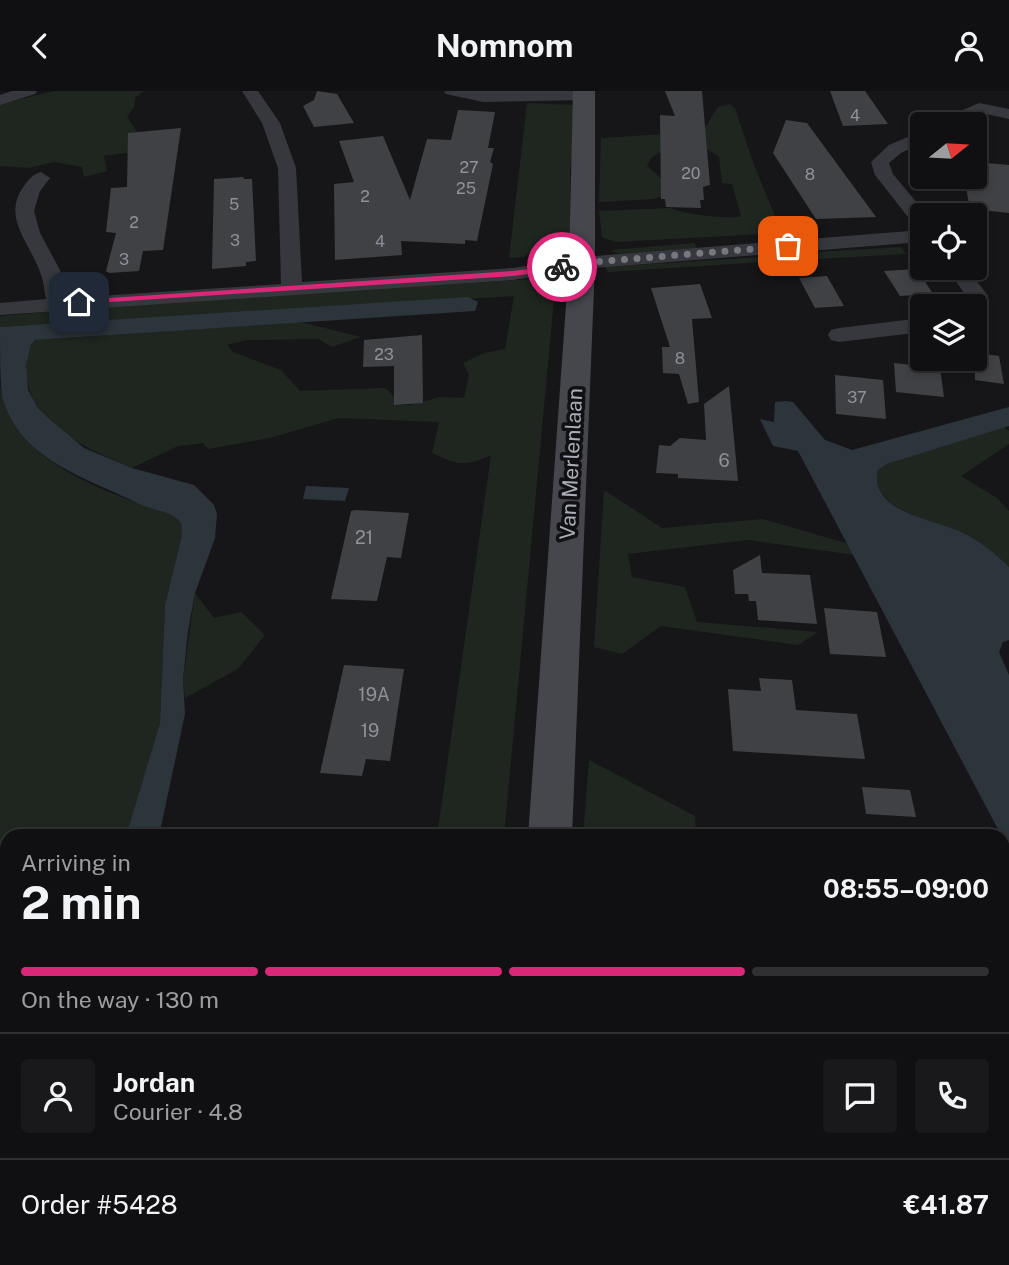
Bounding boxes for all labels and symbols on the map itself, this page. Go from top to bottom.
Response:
house number: 4 [850,106,860,125]
north arrow [910,112,987,189]
house number: 27 [459,158,479,177]
house number: 20 [681,164,701,183]
house number: 8 [805,165,815,184]
house number: 25 [456,179,476,198]
house number: 2 [360,187,370,206]
house number: 5 [229,195,239,214]
house number: 2 [129,213,139,232]
pin [758,216,818,276]
house number: 3 [230,231,240,250]
house number: 4 [375,232,385,251]
courier [527,232,597,302]
house number: 3 [119,250,129,269]
pin [49,272,109,332]
house number: 23 [374,345,394,364]
house number: 8 [675,349,685,368]
street label: Van Merlenlaan [555,387,587,541]
house number: 37 [847,388,867,407]
house number: 6 [718,450,730,471]
house number: 21 [355,527,373,548]
house number: 19A [358,684,390,705]
house number: 19 [361,720,379,741]

